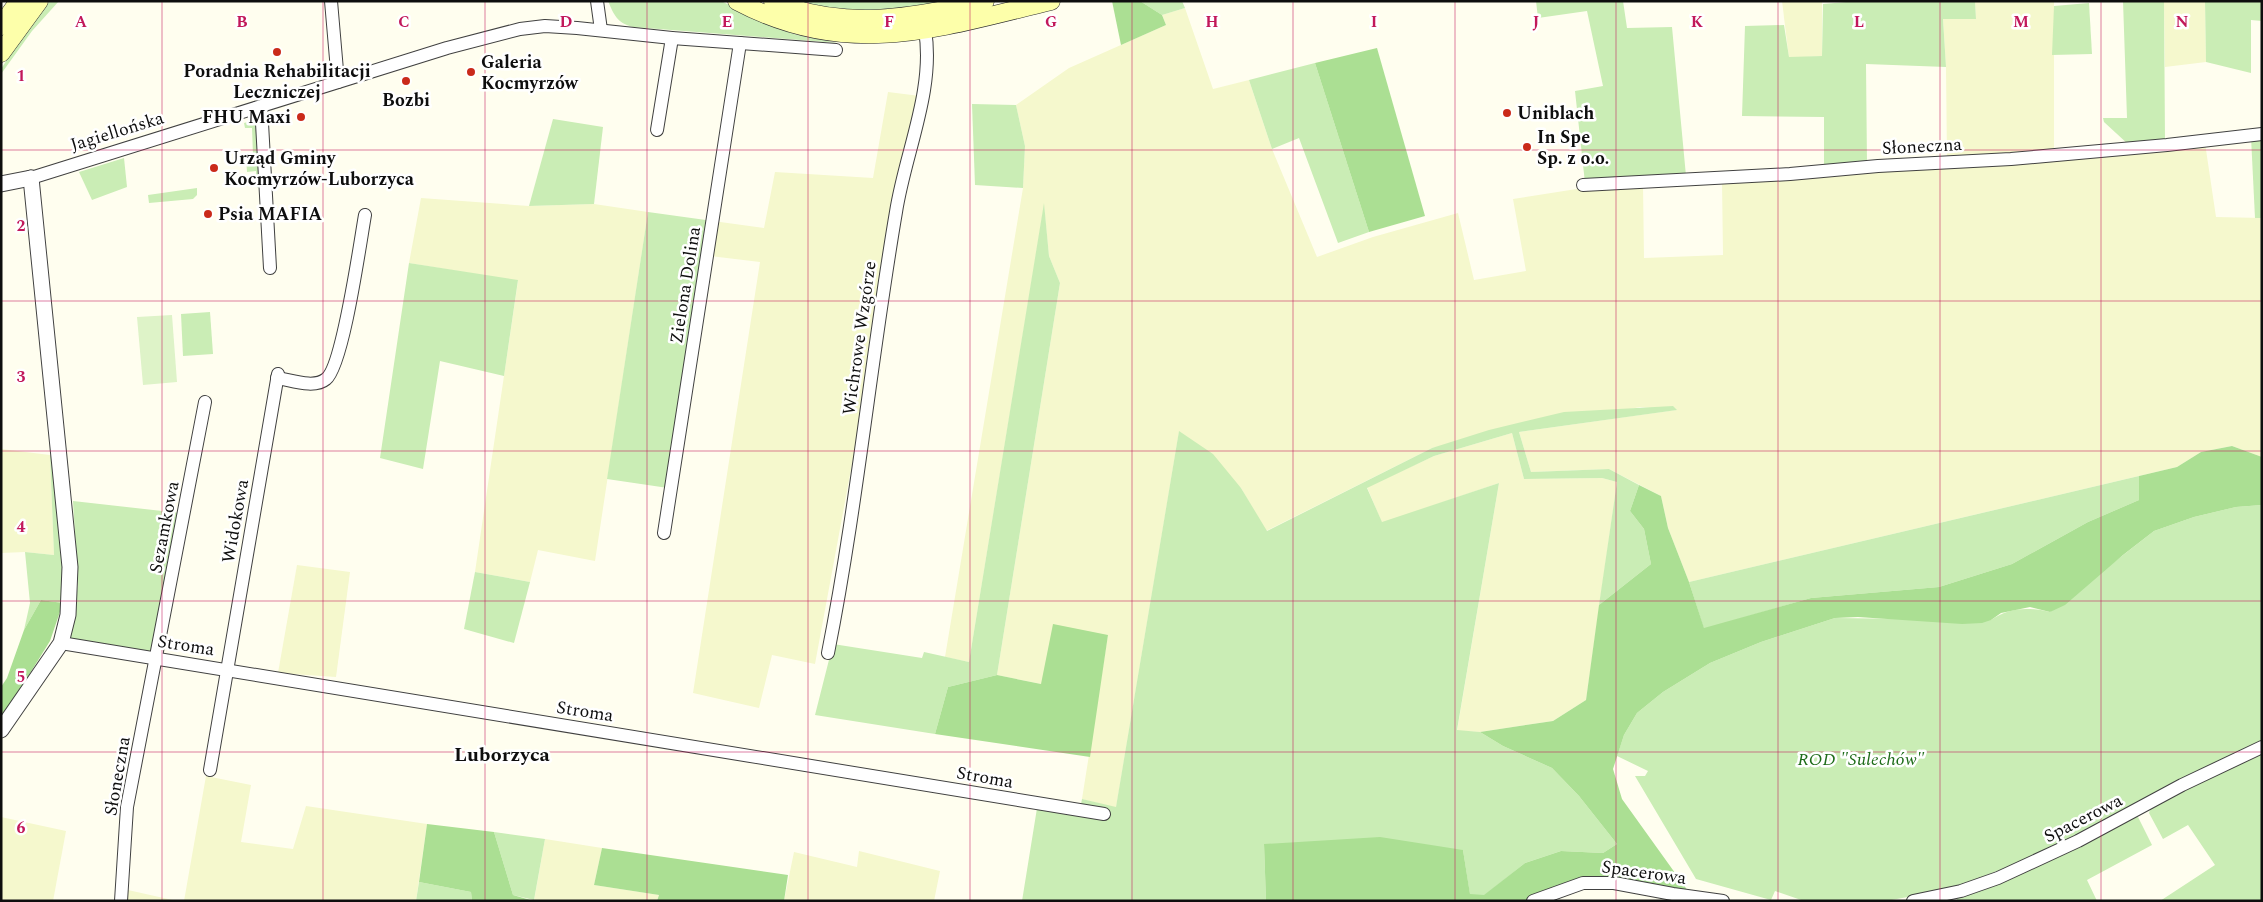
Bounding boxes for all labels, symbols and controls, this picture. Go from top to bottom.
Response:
text: A [75,10,88,34]
text: B [236,10,248,34]
text: C [398,10,410,34]
text: D [560,10,573,34]
text: E [722,10,732,34]
text: F [884,10,894,34]
text: G [1045,10,1057,34]
text: H [1205,10,1219,34]
text: I [1371,10,1377,34]
text: J [1533,10,1540,34]
text: K [1691,10,1704,34]
text: L [1854,10,1864,34]
text: M [2013,10,2029,34]
text: N [2175,10,2189,34]
marker: Poradnia Rehabilitacji Leczniczej [271,46,283,58]
place label: Galeria Kocmyrzów [481,49,579,97]
place label: Poradnia Rehabilitacji Leczniczej [183,58,371,106]
text: 1 [17,64,25,88]
marker: Galeria Kocmyrzów [465,66,477,78]
marker: Bozbi [400,75,412,87]
place label: Bozbi [382,87,430,114]
place label: Uniblach [1517,100,1594,127]
street label: Jagiellońska [67,104,167,158]
place label: FHU Maxi [202,104,291,131]
marker: Uniblach [1501,107,1513,119]
marker: FHU Maxi [295,111,307,123]
place label: In Spe Sp. z o.o. [1537,124,1609,172]
street label: Słoneczna [1881,131,1963,162]
marker: In Spe Sp. z o.o. [1521,141,1533,153]
place label: Urząd Gminy Kocmyrzów-Luborzyca [224,145,415,193]
marker: Urząd Gminy Kocmyrzów-Luborzyca [208,162,220,174]
place label: Psia MAFIA [218,201,322,228]
marker: Psia MAFIA [202,208,214,220]
text: 2 [17,214,26,238]
street label: Zielona Dolina [663,224,708,346]
street label: Wichrowe Wzgórze [835,259,884,417]
text: 3 [17,365,26,389]
street label: Widokowa [215,477,256,565]
street label: Sezamkowa [142,479,187,575]
text: 4 [17,515,26,539]
street label: Stroma [155,628,217,663]
text: 5 [17,665,25,689]
street label: Stroma [554,694,616,729]
street label: Słoneczna [97,734,138,818]
district label: Luborzyca [454,740,551,770]
park label: ROD "Sulechów" [1798,746,1925,773]
street label: Stroma [954,759,1016,796]
street label: Spacerowa [2039,787,2127,850]
text: 6 [17,816,26,840]
street label: Spacerowa [1600,853,1688,892]

